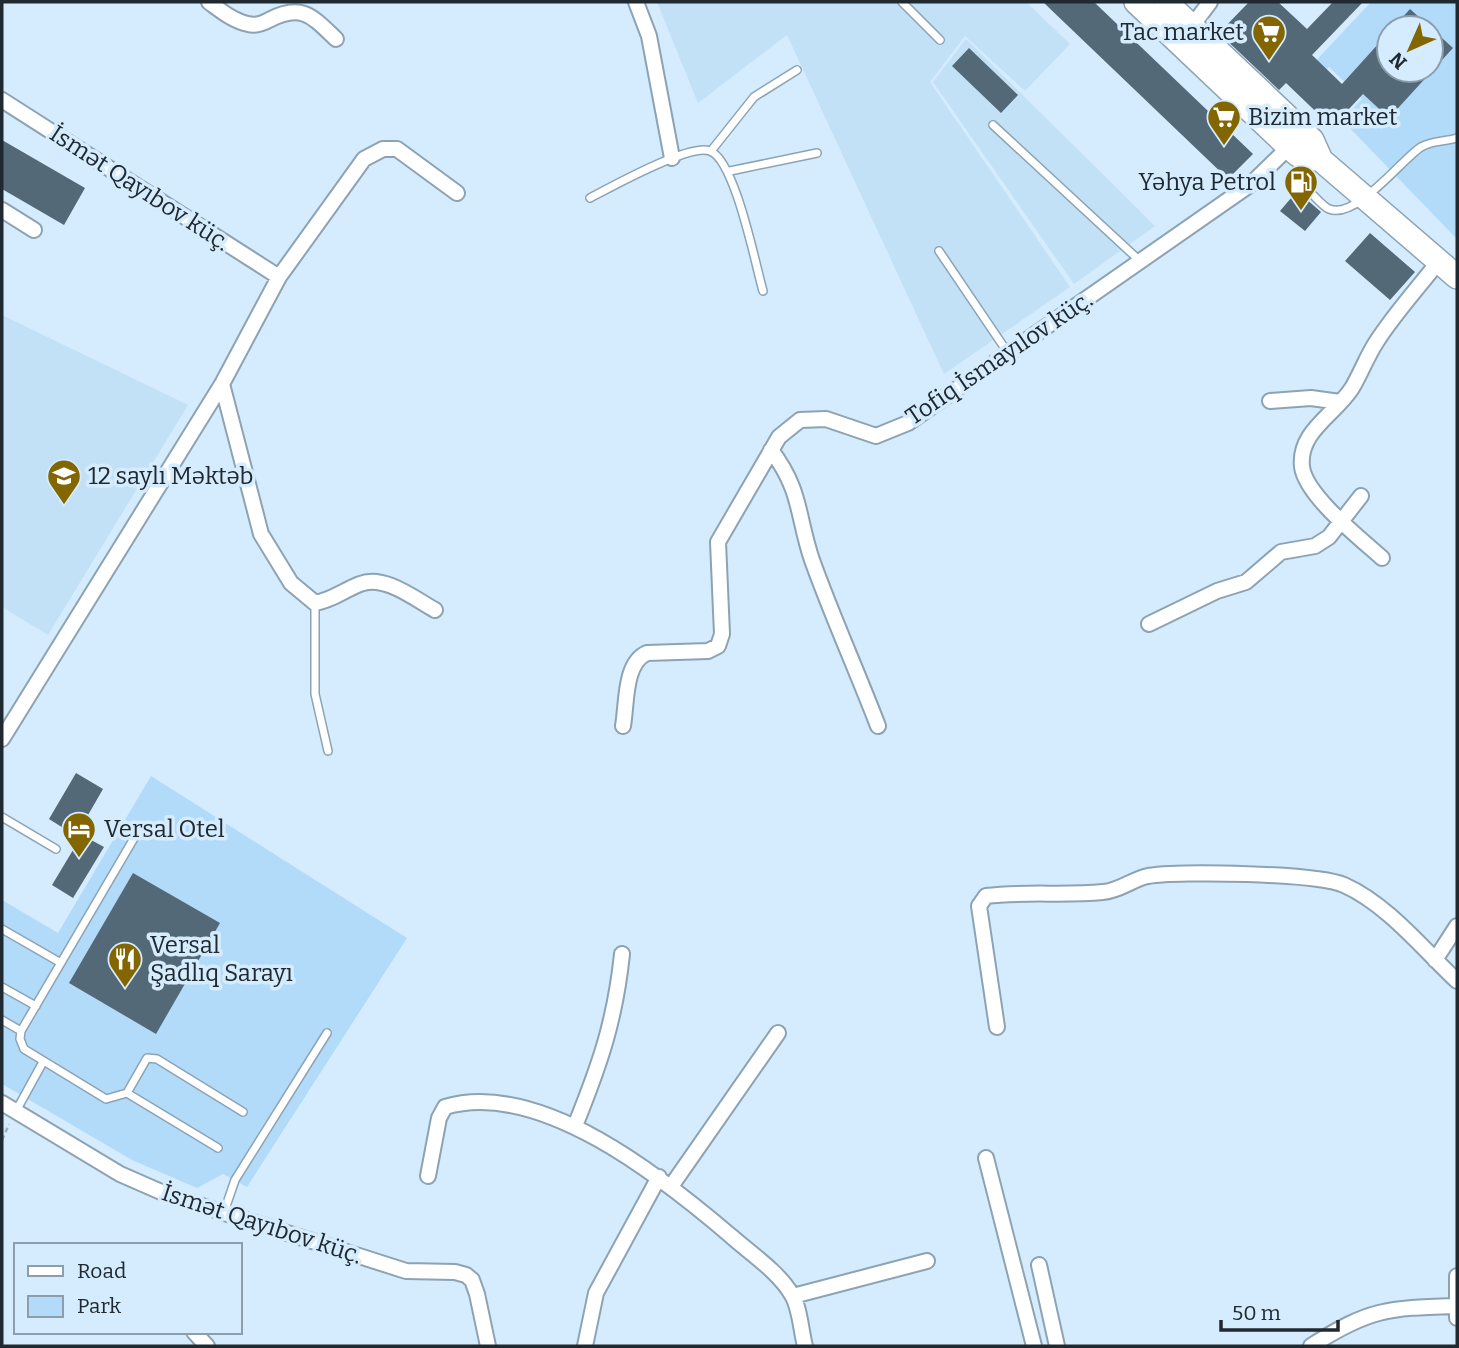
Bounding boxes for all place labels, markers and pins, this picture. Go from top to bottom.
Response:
supermarket icon: Tac market [1250,13,1288,62]
place label: Tac market [1120,18,1244,46]
supermarket icon: Bizim market [1205,98,1243,147]
place label: Bizim market [1248,103,1398,131]
fuel station icon: Yəhya Petrol [1282,163,1320,212]
place label: Yəhya Petrol [1138,168,1276,196]
school or university icon: 12 saylı Məktəb [45,457,83,506]
place label: 12 saylı Məktəb [88,462,254,490]
hotel icon: Versal Otel [60,810,98,859]
place label: Versal Otel [104,815,225,843]
place label: Versal Şadlıq Sarayı [150,931,293,987]
restaurant icon: Versal Şadlıq Sarayı [106,940,144,989]

